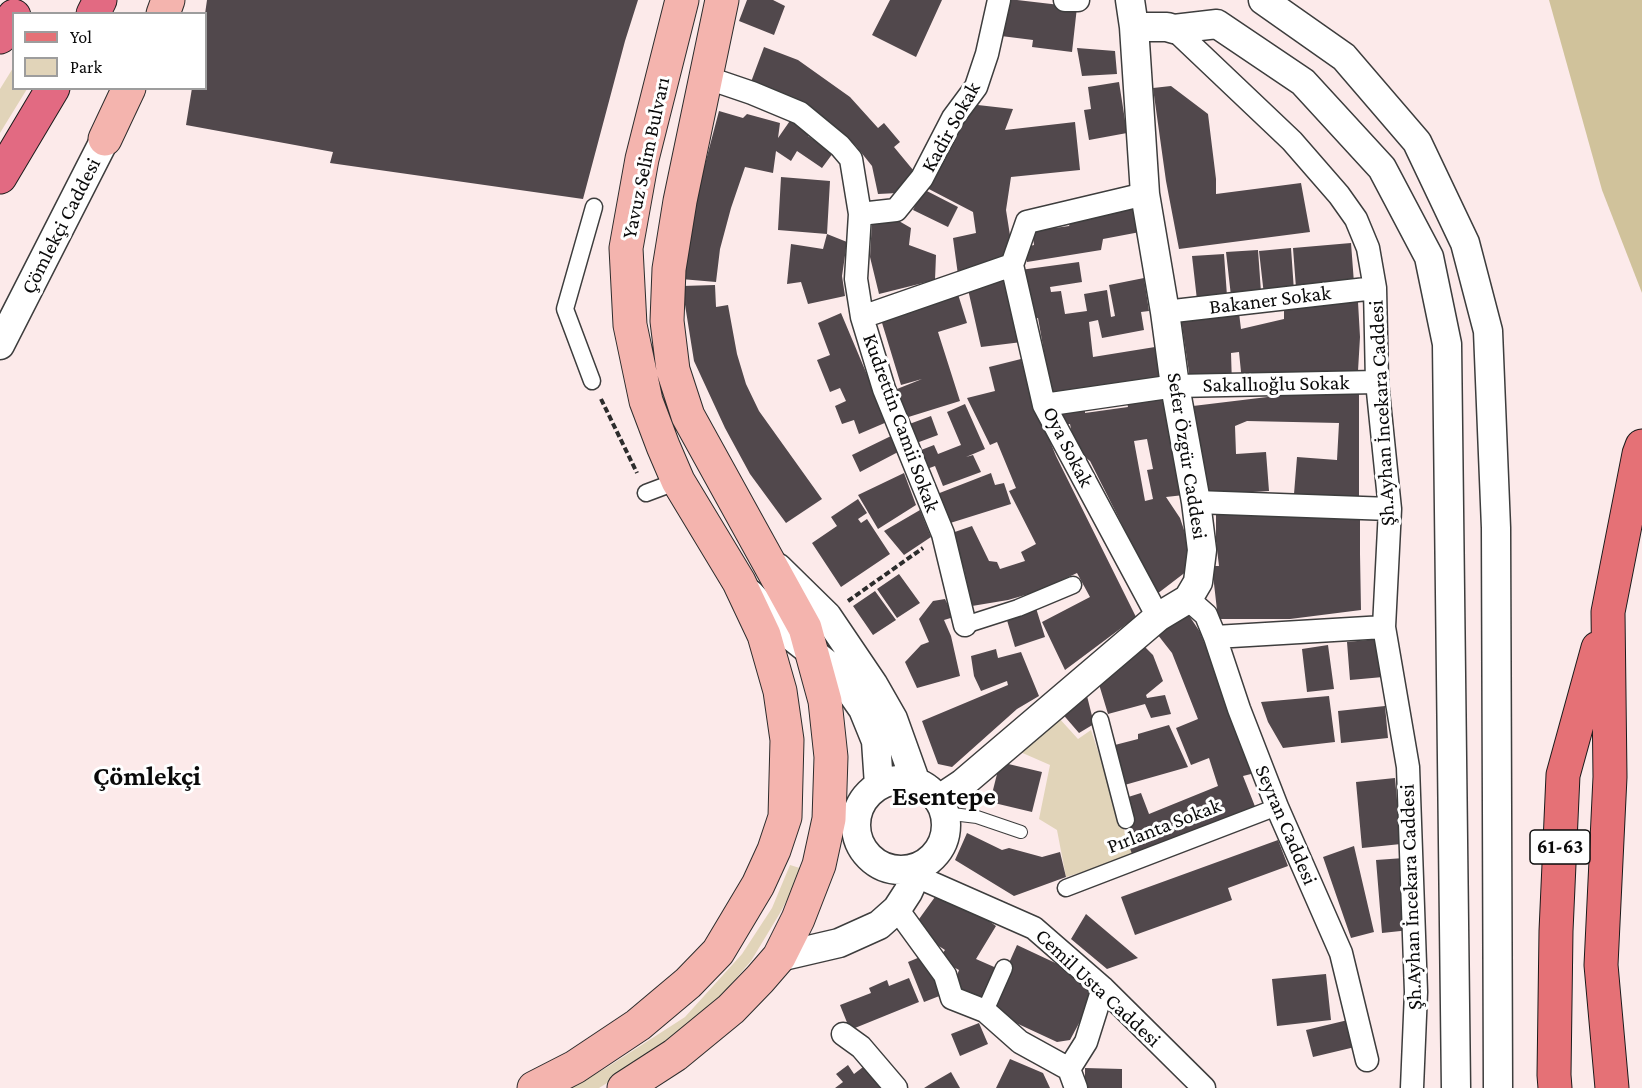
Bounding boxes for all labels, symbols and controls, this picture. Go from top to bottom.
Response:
legend [12,12,207,90]
text: Yol [70,27,92,47]
text: Park [70,57,102,77]
street label: Yavuz Selim Bulvarı [617,75,675,241]
street label: Kadir Sokak [916,77,986,177]
street label: Çömlekçi Caddesi [16,154,106,298]
street label: Bakaner Sokak [1208,280,1332,320]
street label: Şh.Ayhan İncekara Caddesi [1363,299,1401,527]
street label: Kudrettin Camii Sokak [857,330,945,516]
street label: Sakallıoğlu Sokak [1202,370,1350,398]
street label: Sefer Özgür Caddesi [1161,371,1213,541]
street label: Oya Sokak [1037,402,1099,492]
district label: Çömlekçi [93,761,201,793]
street label: Seyran Caddesi [1249,761,1323,889]
district label: Esentepe [892,781,996,813]
street label: Şh.Ayhan İncekara Caddesi [1394,783,1428,1011]
street label: Pırlanta Sokak [1103,793,1225,859]
road number: 61-63 [1530,830,1590,864]
street label: Cemil Usta Caddesi [1030,923,1166,1053]

